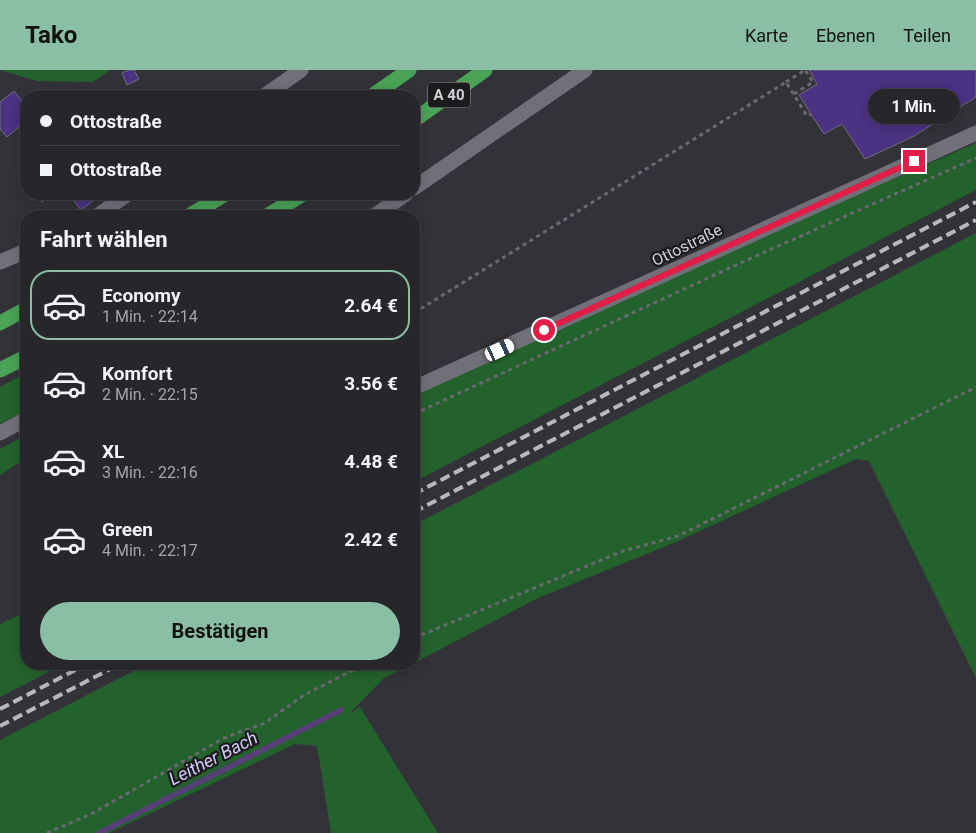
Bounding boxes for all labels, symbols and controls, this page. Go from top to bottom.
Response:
text: Tako [25,21,77,49]
text: Karte [745,25,788,46]
text: Ebenen [816,25,875,46]
text: Teilen [903,25,951,46]
road number: A 40 [428,82,470,108]
callout: 1 Min. [868,88,960,124]
text: 1 Min. [891,97,937,116]
text: Ottostraße [70,110,162,133]
route end [903,150,925,172]
text: Ottostraße [70,158,162,181]
street label: Ottostraße [649,220,725,270]
text: Fahrt wählen [40,227,168,252]
icon: car [42,283,87,328]
text: Economy [102,284,181,307]
text: 2.64 € [344,294,398,317]
text: 1 Min. · 22:14 [102,307,198,326]
route start [533,319,555,341]
car [483,337,516,363]
icon: car [42,361,87,406]
text: Komfort [102,362,172,385]
text: 3.56 € [344,372,398,395]
text: 2 Min. · 22:15 [102,385,198,404]
icon: car [42,439,87,484]
text: XL [102,440,124,463]
text: 4.48 € [344,450,398,473]
text: 3 Min. · 22:16 [102,463,198,482]
icon: car [42,517,87,562]
text: Green [102,518,153,541]
text: 2.42 € [344,528,398,551]
text: 4 Min. · 22:17 [102,541,198,560]
button: Bestätigen [40,602,400,660]
water label: Leither Bach [165,727,261,789]

